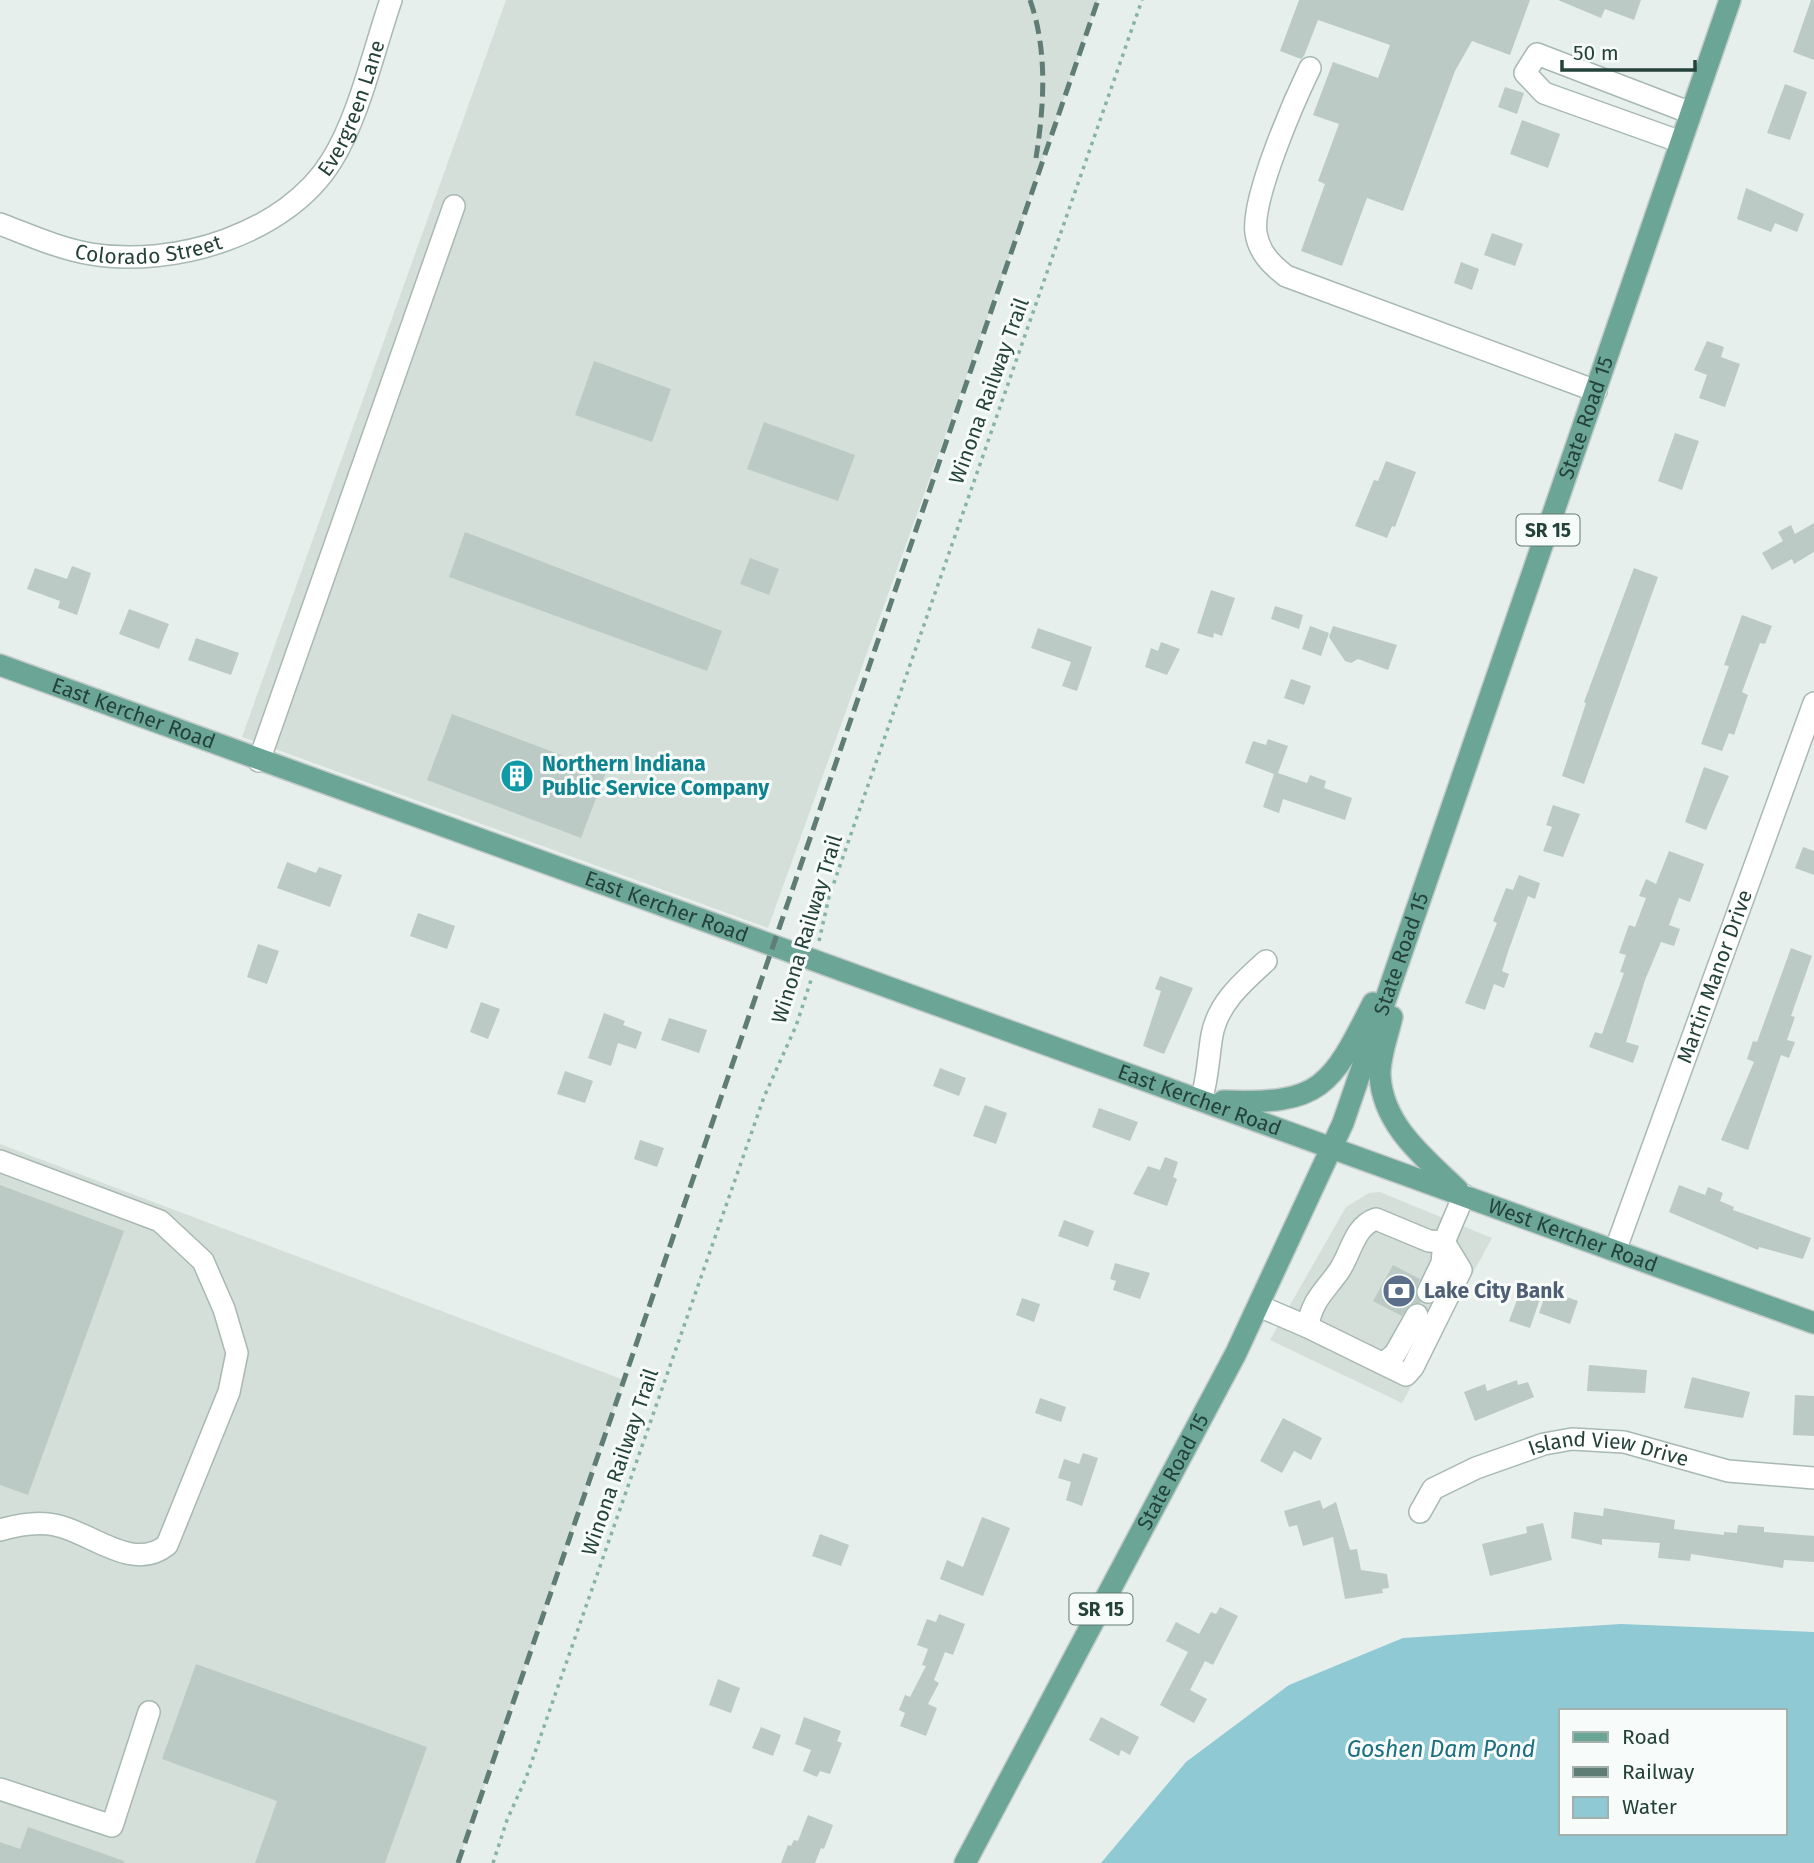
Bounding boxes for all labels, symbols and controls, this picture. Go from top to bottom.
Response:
scale bar [1562,28,1695,72]
street label: Evergreen Lane [312,37,391,182]
text: 50 m [1573,40,1619,66]
street label: Colorado Street [73,229,226,270]
street label: Winona Railway Trail [943,294,1035,488]
street label: State Road 15 [1553,353,1619,483]
road number: SR 15 [1516,514,1580,545]
street label: East Kercher Road [48,672,219,755]
place label: Northern Indiana Public Service Company [542,751,769,801]
building icon: Northern Indiana Public Service Company [498,757,536,795]
street label: Winona Railway Trail [766,831,848,1027]
street label: East Kercher Road [581,865,752,948]
street label: Martin Manor Drive [1671,886,1758,1067]
street label: State Road 15 [1368,889,1434,1019]
street label: East Kercher Road [1114,1059,1285,1142]
street label: West Kercher Road [1484,1193,1661,1278]
bank icon: Lake City Bank [1380,1272,1418,1310]
place label: Lake City Bank [1424,1278,1564,1304]
street label: Winona Railway Trail [576,1365,664,1559]
street label: State Road 15 [1131,1409,1214,1535]
street label: Island View Drive [1525,1426,1692,1472]
road number: SR 15 [1070,1594,1132,1624]
legend [1559,1709,1786,1835]
text: Road [1622,1724,1670,1750]
water label: Goshen Dam Pond [1347,1735,1535,1763]
text: Railway [1622,1759,1695,1785]
text: Water [1622,1794,1677,1820]

